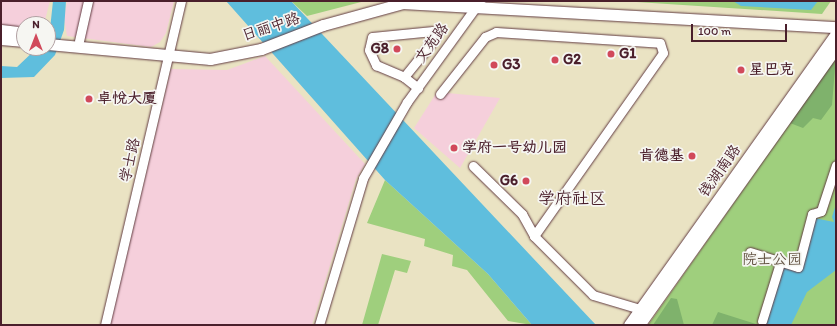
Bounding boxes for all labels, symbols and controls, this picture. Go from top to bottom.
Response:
street label: 日丽中路 [240,9,302,45]
north arrow [16,16,56,56]
scale bar [693,16,789,42]
text: N [32,18,40,31]
street label: 文苑路 [411,20,453,66]
text: 100 m [698,24,731,38]
place label: G8 [370,40,389,58]
marker: G8 [392,44,402,54]
place label: G1 [619,45,636,63]
marker: G1 [606,49,616,59]
place label: G2 [563,51,581,69]
marker: G2 [550,55,560,65]
place label: G3 [502,56,521,74]
marker: G3 [489,60,499,70]
place label: 星巴克 [749,61,794,79]
marker: 星巴克 [736,65,746,75]
place label: 卓悦大厦 [97,90,157,108]
marker: 卓悦大厦 [84,94,94,104]
street label: 学士路 [116,136,144,184]
place label: 学府一号幼儿园 [462,139,567,157]
street label: 钱湖南路 [695,141,745,201]
marker: 学府一号幼儿园 [449,143,459,153]
place label: 肯德基 [639,147,684,165]
marker: 肯德基 [687,151,697,161]
place label: G6 [500,172,518,190]
marker: G6 [521,176,531,186]
district label: 学府社区 [538,189,606,209]
park label: 院士公园 [742,251,802,269]

